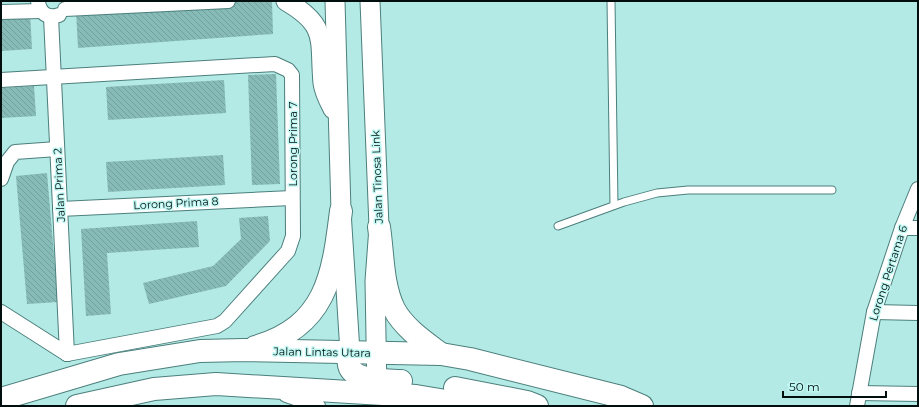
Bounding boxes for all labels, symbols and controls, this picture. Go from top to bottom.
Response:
street label: Lorong Prima 7 [286,102,300,186]
street label: Jalan Tinosa Link [368,130,386,225]
street label: Jalan Prima 2 [50,148,68,223]
street label: Lorong Prima 8 [133,194,219,212]
street label: Lorong Pertama 6 [866,223,910,323]
street label: Jalan Lintas Utara [272,344,371,360]
scale bar [783,373,886,399]
text: 50 m [789,379,820,394]

